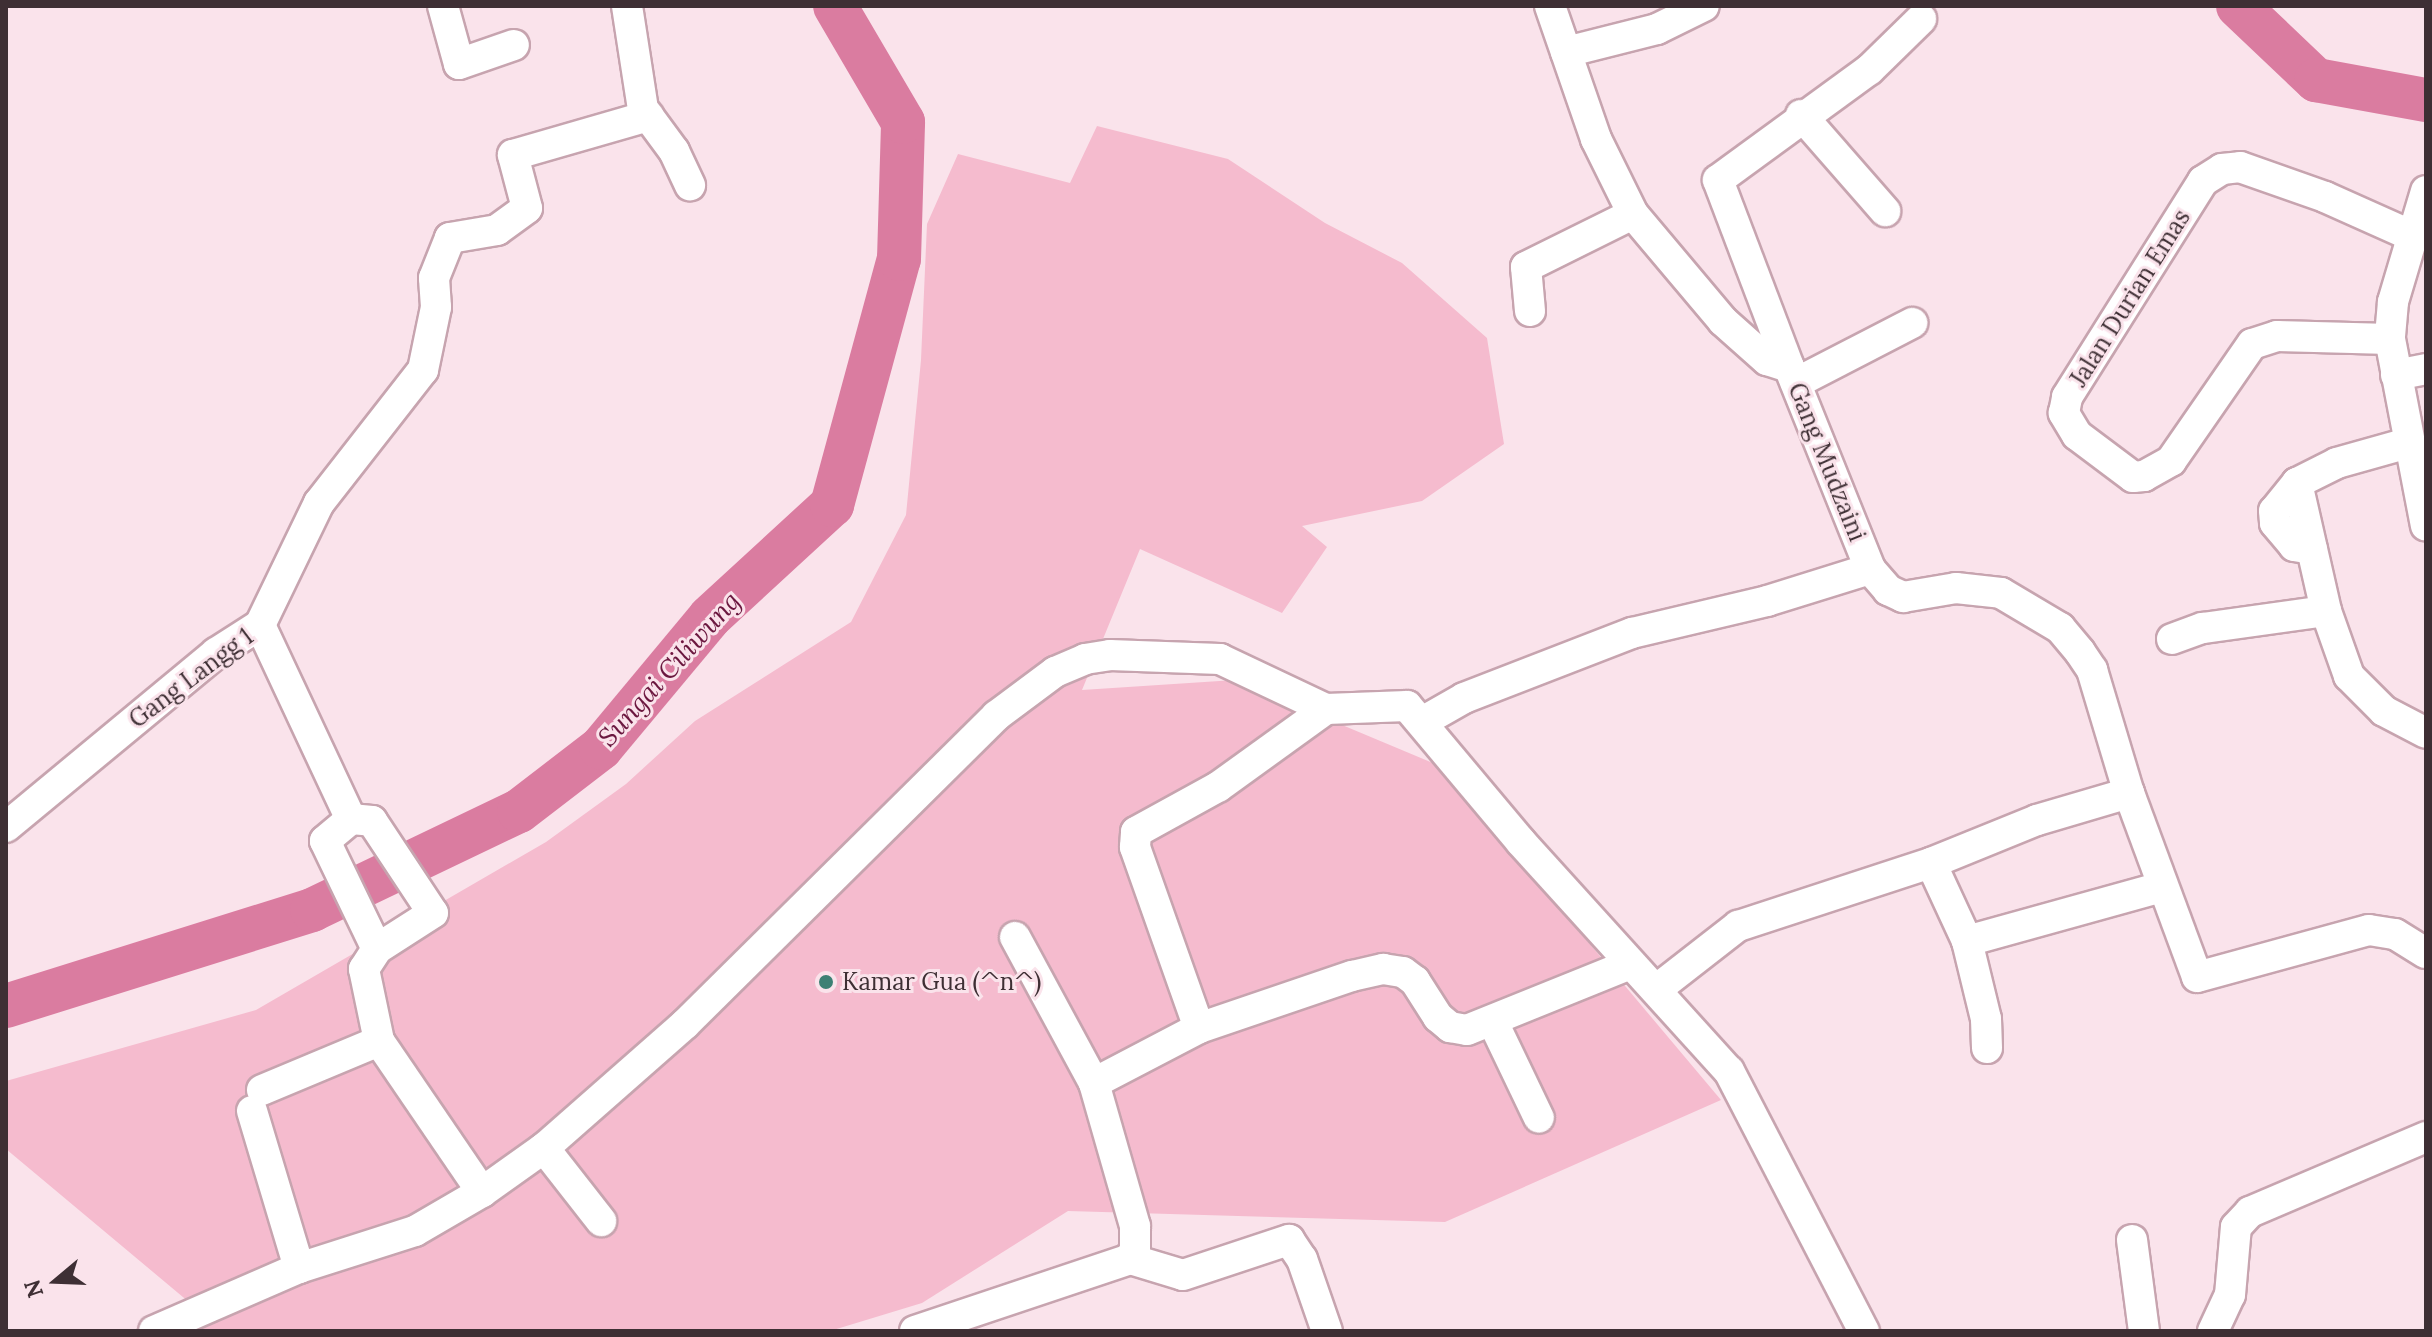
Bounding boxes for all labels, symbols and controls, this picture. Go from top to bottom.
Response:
street label: Jalan Durian Emas [2064,204,2196,392]
street label: Gang Mudzaini [1782,379,1872,545]
water label: Sungai Ciliwung [592,585,746,753]
street label: Gang Langg 1 [123,622,259,734]
place label: Kamar Gua (^n^) [842,968,1041,996]
marker: Kamar Gua (^n^) [817,973,835,991]
north arrow [16,1241,96,1321]
text: N [17,1276,49,1301]

